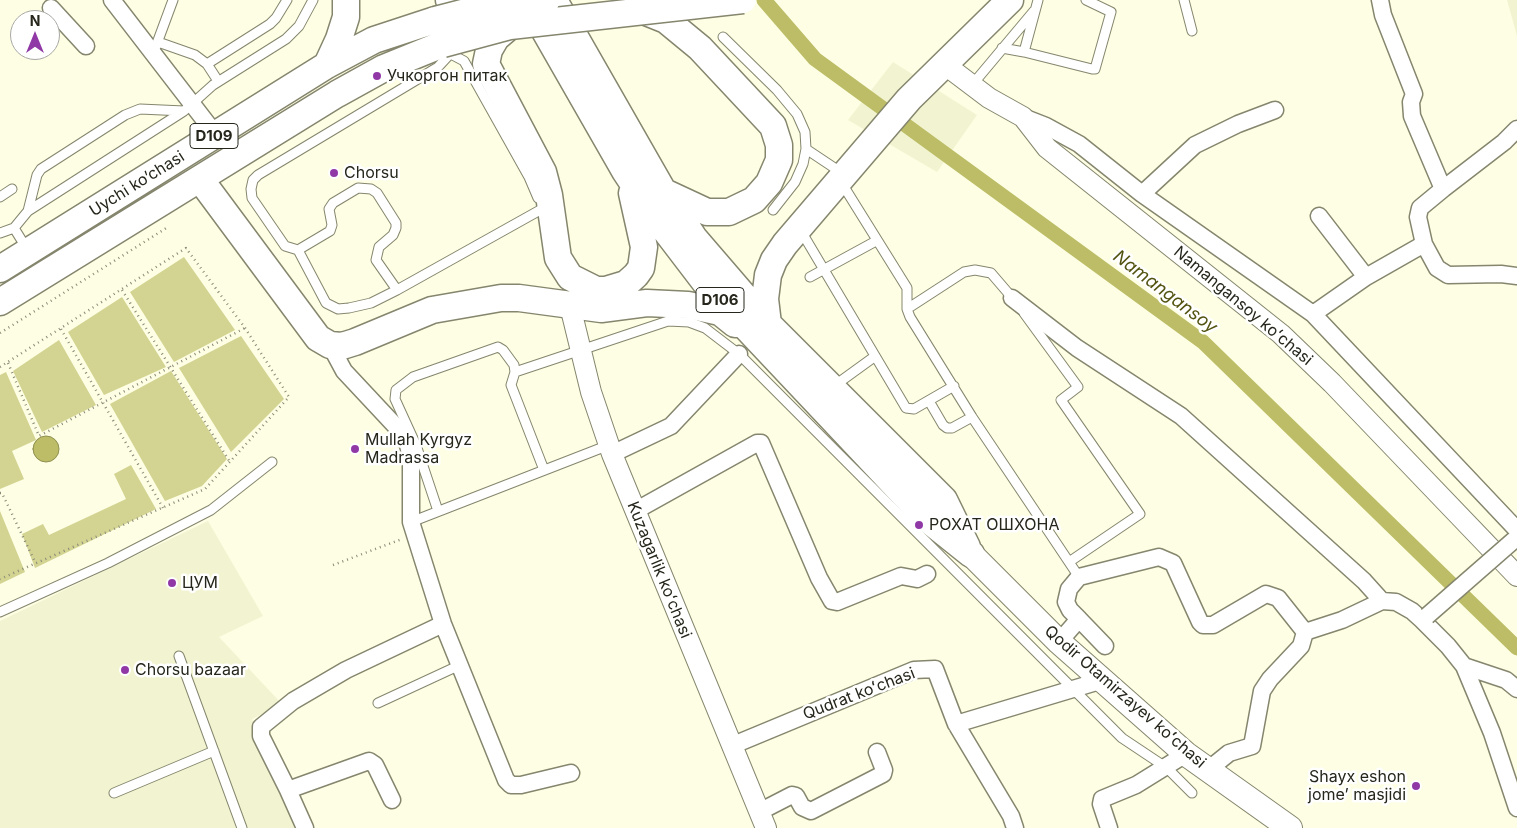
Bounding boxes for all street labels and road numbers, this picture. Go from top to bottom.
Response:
road number: D109 [190,124,238,148]
street label: Uychi ko’chasi [86,147,188,221]
street label: Namangansoy koʻchasi [1170,242,1316,370]
road number: D106 [696,288,744,312]
street label: Kuzagarlik koʻchasi [623,499,695,641]
street label: Qodir Otamirzayev koʻchasi [1040,622,1210,772]
street label: Qudrat koʻchasi [800,664,918,724]

